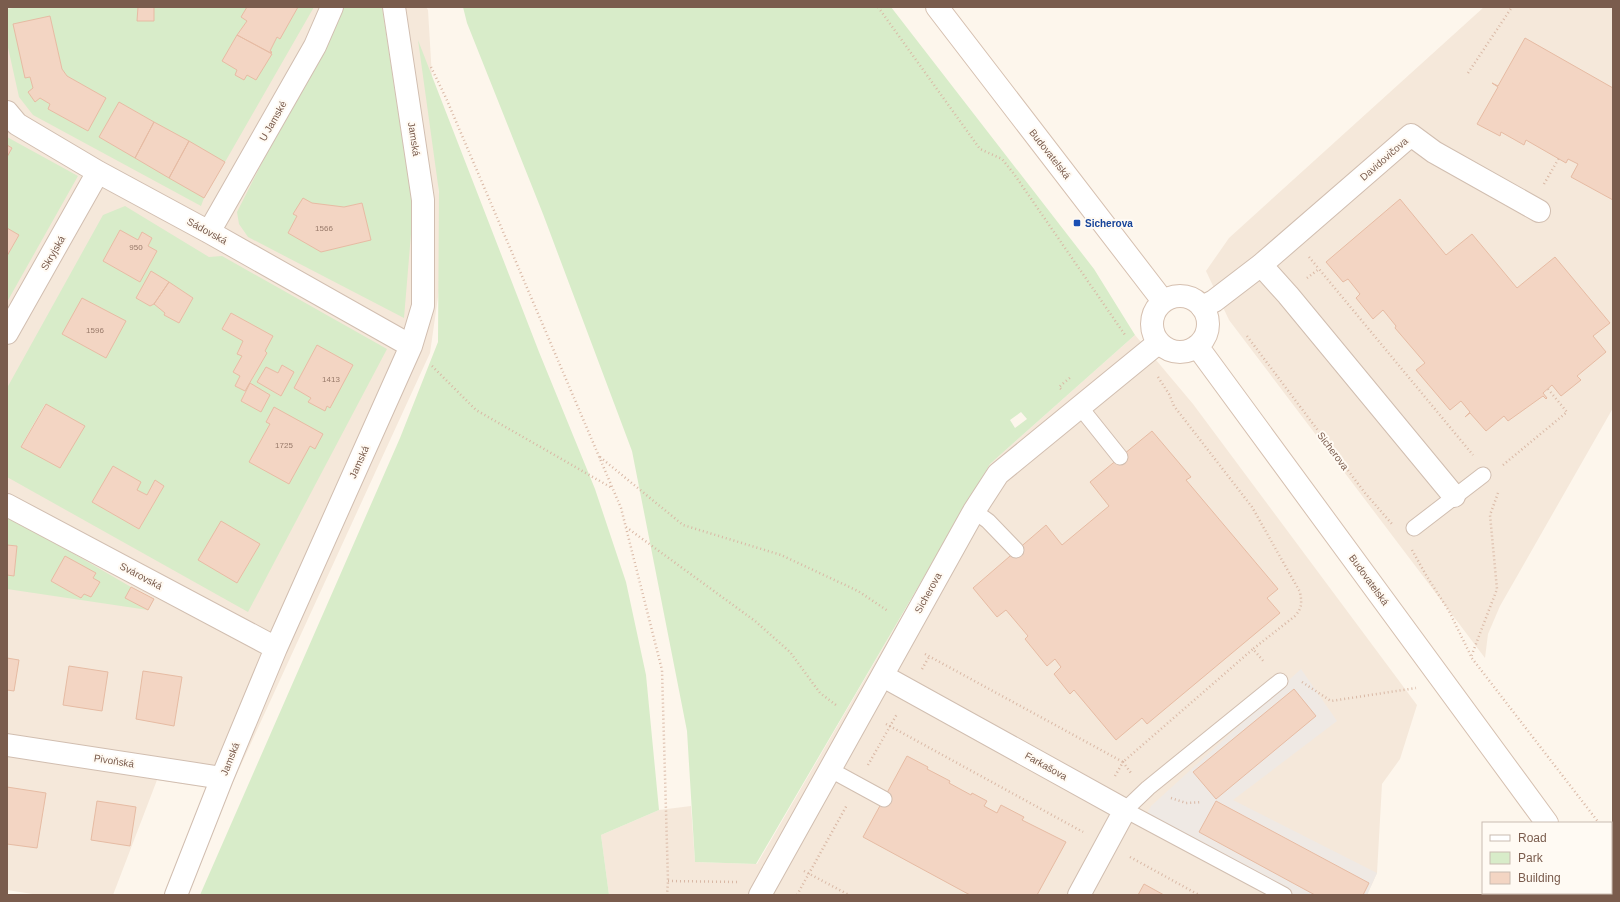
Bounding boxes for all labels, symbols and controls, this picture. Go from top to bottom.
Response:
street label: U Jamské [257,99,289,143]
street label: Jamská [406,121,422,157]
street label: Budovatelská [1027,127,1073,181]
street label: Davidovičova [1358,135,1410,183]
street label: Sádovská [185,216,229,247]
marker: Sicherova [1072,218,1082,228]
place label: Sicherova [1085,218,1133,229]
house number: 1566 [315,224,333,233]
street label: Skryjská [39,234,67,272]
house number: 950 [129,243,143,252]
house number: 1596 [86,326,104,335]
house number: 1413 [322,375,340,384]
street label: Sicherova [1315,430,1351,472]
house number: 1725 [275,441,293,450]
street label: Jamská [347,444,371,480]
street label: Budovatelská [1347,552,1391,608]
street label: Svárovská [118,560,165,592]
street label: Sicherova [912,571,944,615]
street label: Jamská [218,741,242,777]
street label: Farkašova [1023,750,1069,782]
street label: Pivoňská [93,752,135,770]
legend [1482,822,1612,894]
text: Road [1518,831,1547,845]
text: Park [1518,851,1544,865]
text: Building [1518,871,1561,885]

